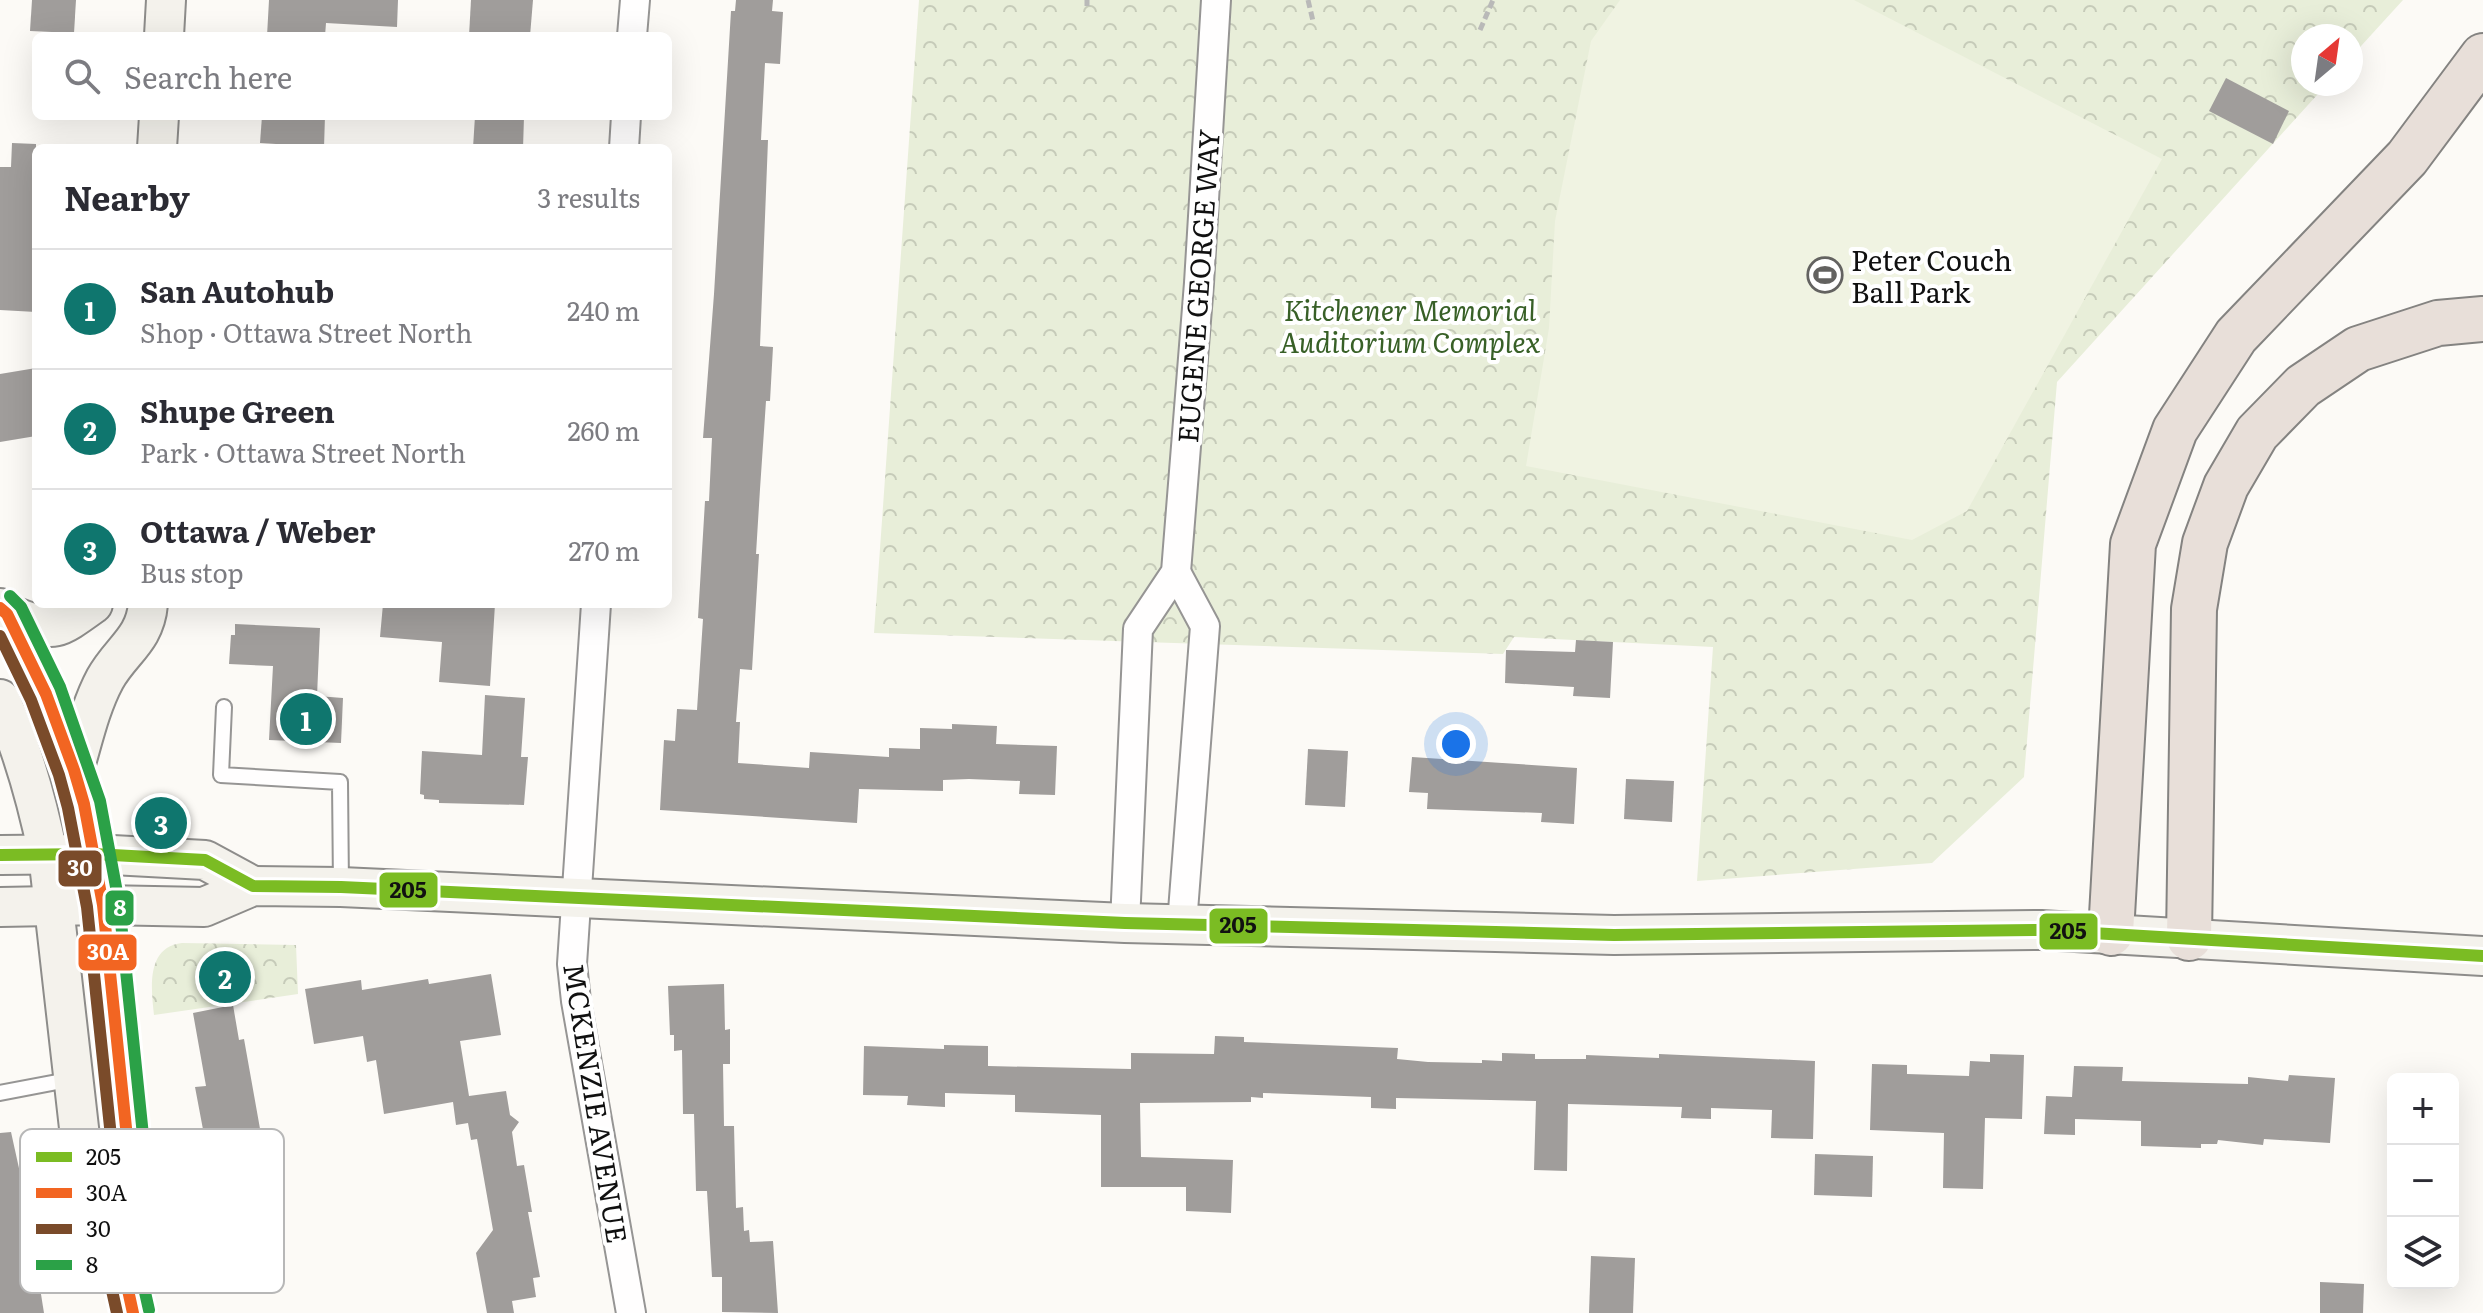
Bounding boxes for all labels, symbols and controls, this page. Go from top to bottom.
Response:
north arrow [2291,24,2363,96]
search box [32,32,672,120]
icon: search [60,54,104,98]
text: Search here [124,54,292,98]
street label: EUGENE GEORGE WAY [1165,128,1229,444]
text: Nearby [64,171,190,221]
text: 3 results [537,177,640,216]
place label: Peter Couch Ball Park [1851,238,2012,312]
sports icon: Peter Couch Ball Park [1806,256,1844,294]
text: San Autohub [140,268,334,312]
park label: Kitchener Memorial Auditorium Complex [1280,288,1541,362]
text: 1 [85,290,95,329]
text: 240 m [567,290,640,329]
text: Shop · Ottawa Street North [140,312,473,351]
text: Shupe Green [140,388,335,432]
text: 2 [83,410,97,449]
text: 260 m [567,410,640,449]
text: Park · Ottawa Street North [140,432,466,471]
text: Ottawa / Weber [140,508,376,552]
text: 3 [83,530,97,569]
text: 270 m [568,530,640,569]
text: Bus stop [140,552,243,591]
pin: 1 [280,689,332,749]
your location [1436,724,1476,764]
pin: 3 [135,793,187,853]
line badge: 30 [57,849,103,888]
text: 30 [67,850,93,883]
line badge: 205 [378,871,439,909]
text: 205 [389,872,427,905]
line badge: 8 [104,889,135,927]
text: 8 [114,890,127,923]
line badge: 205 [1208,907,1269,945]
text: 205 [1219,907,1257,940]
line badge: 205 [2038,912,2099,951]
text: 205 [2049,913,2087,946]
line badge: 30A [77,933,138,972]
text: 30A [87,934,130,967]
pin: 2 [199,947,251,1007]
street label: MCKENZIE AVENUE [554,960,640,1246]
map controls [2387,1073,2459,1289]
button: + [2387,1073,2459,1145]
legend [20,1129,284,1293]
text: 205 [86,1139,121,1172]
button: − [2387,1145,2459,1217]
text: 30A [86,1175,127,1208]
text: 30 [86,1211,111,1244]
button: layers [2387,1217,2459,1289]
text: 8 [86,1247,98,1280]

